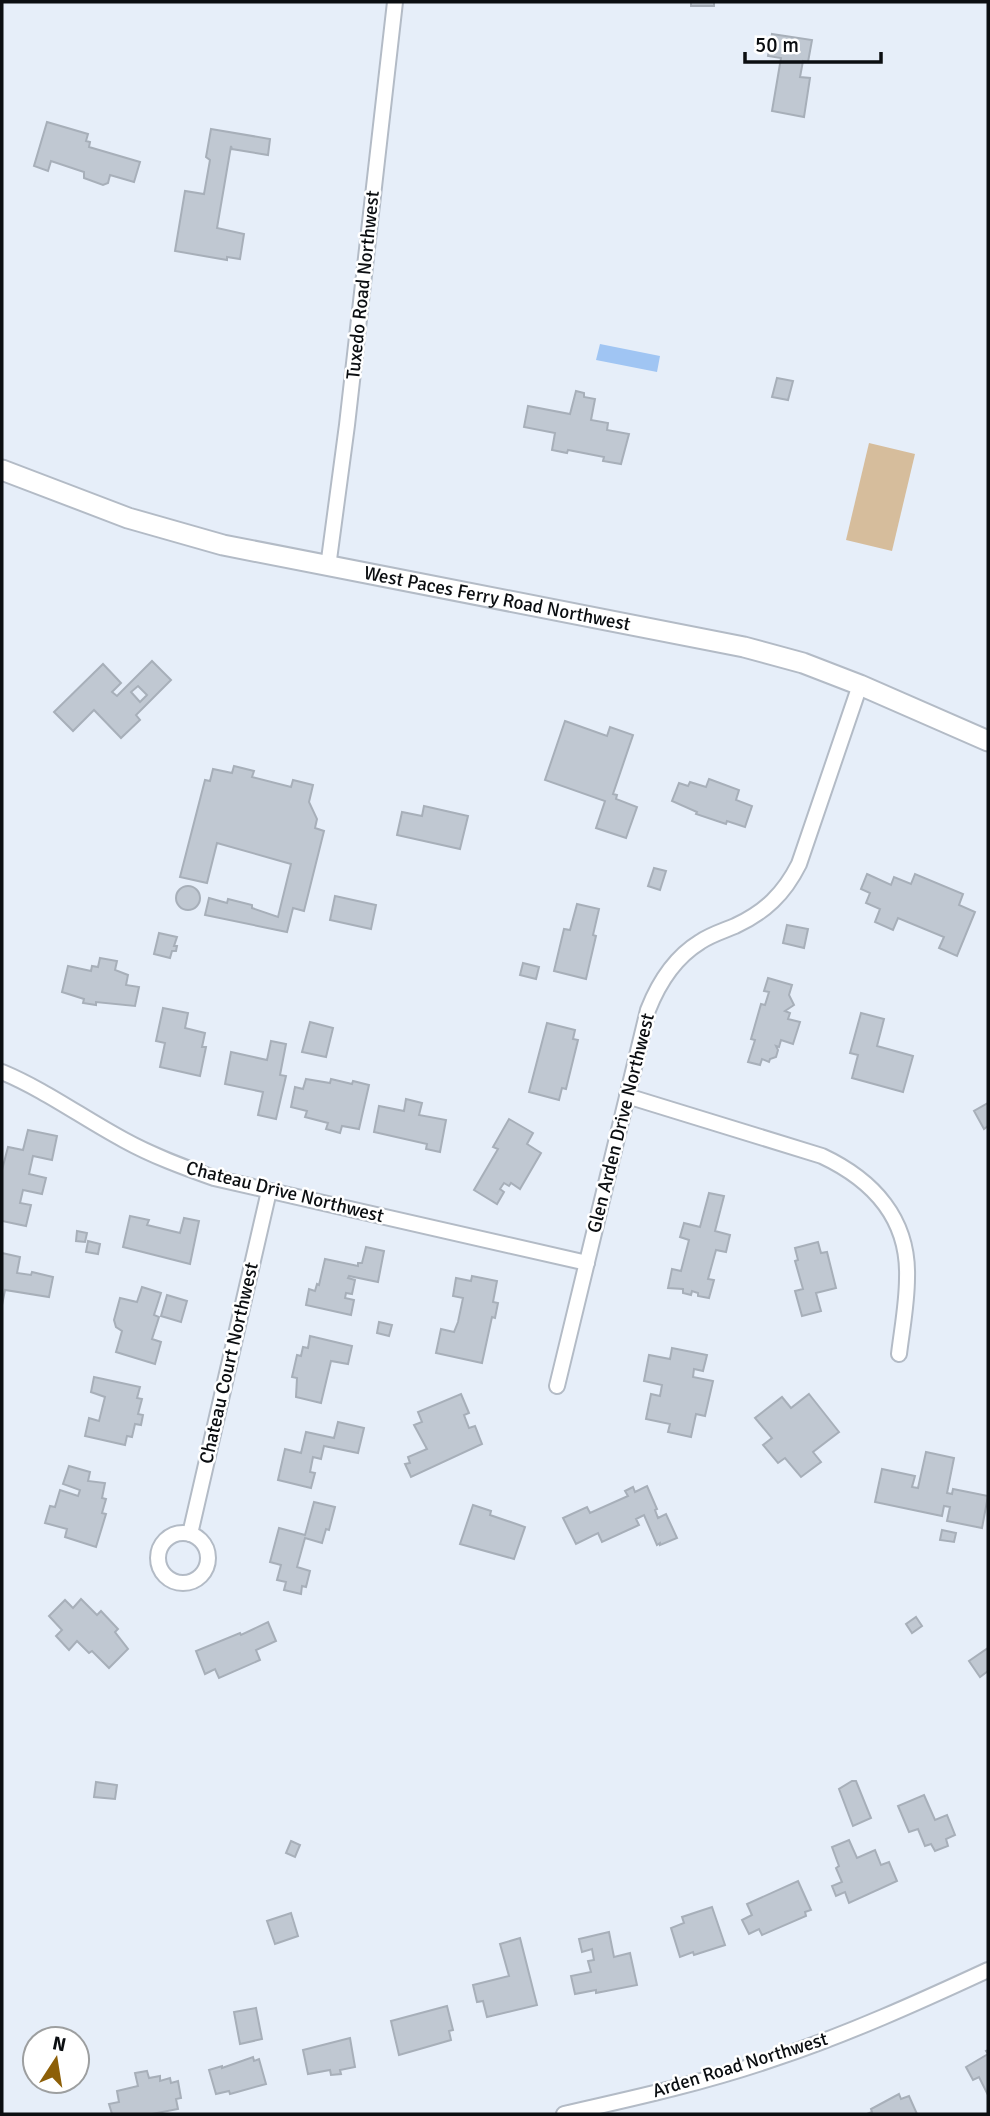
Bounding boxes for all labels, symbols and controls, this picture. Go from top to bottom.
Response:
scale bar [745,21,881,65]
text: 50 m [755,32,799,58]
street label: Tuxedo Road Northwest [341,189,385,381]
street label: West Paces Ferry Road Northwest [362,561,633,637]
street label: Glen Arden Drive Northwest [582,1010,660,1235]
street label: Chateau Drive Northwest [184,1156,387,1228]
street label: Chateau Court Northwest [194,1260,264,1466]
north arrow [21,2025,91,2095]
street label: Arden Road Northwest [649,2027,831,2103]
text: N [50,2031,68,2057]

